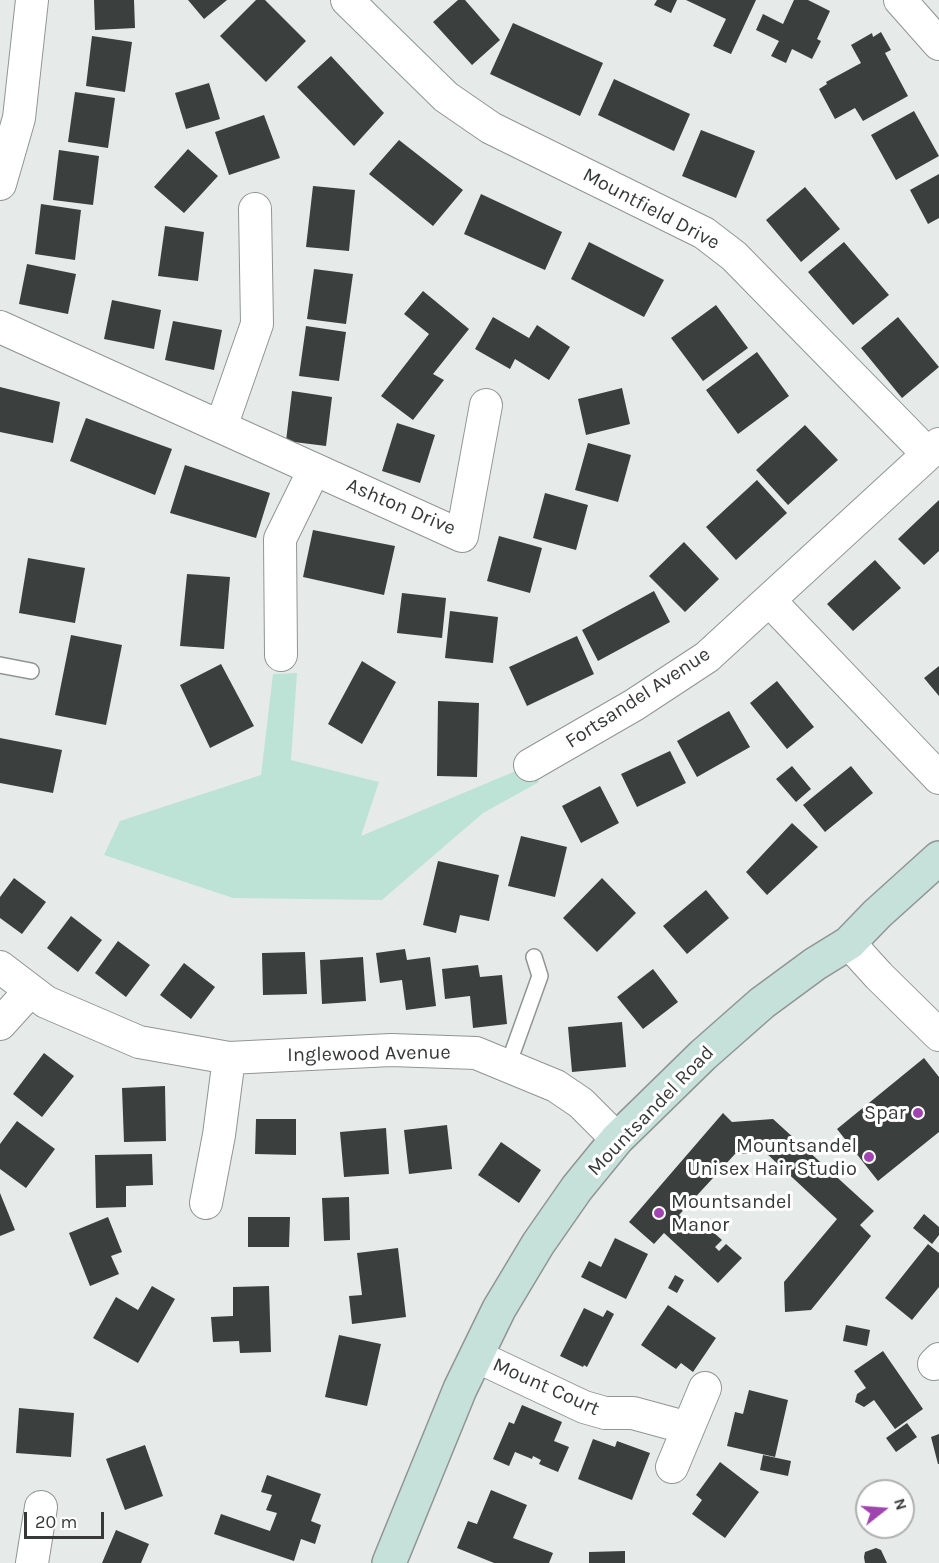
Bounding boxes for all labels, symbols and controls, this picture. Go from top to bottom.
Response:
street label: Mountfield Drive [578,163,724,255]
street label: Ashton Drive [343,473,459,541]
street label: Fortsandel Avenue [561,642,715,754]
street label: Inglewood Avenue [287,1041,451,1067]
street label: Mountsandel Road [583,1041,719,1181]
place label: Spar [864,1101,906,1125]
marker: Spar [911,1106,925,1120]
place label: Mountsandel Unisex Hair Studio [687,1134,857,1181]
marker: Mountsandel Unisex Hair Studio [862,1150,876,1164]
place label: Mountsandel Manor [671,1190,792,1237]
marker: Mountsandel Manor [652,1206,666,1220]
street label: Mount Court [489,1353,603,1421]
north arrow [855,1479,915,1539]
text: N [890,1496,912,1512]
scale bar [27,1500,106,1538]
text: 20 m [35,1511,77,1533]

